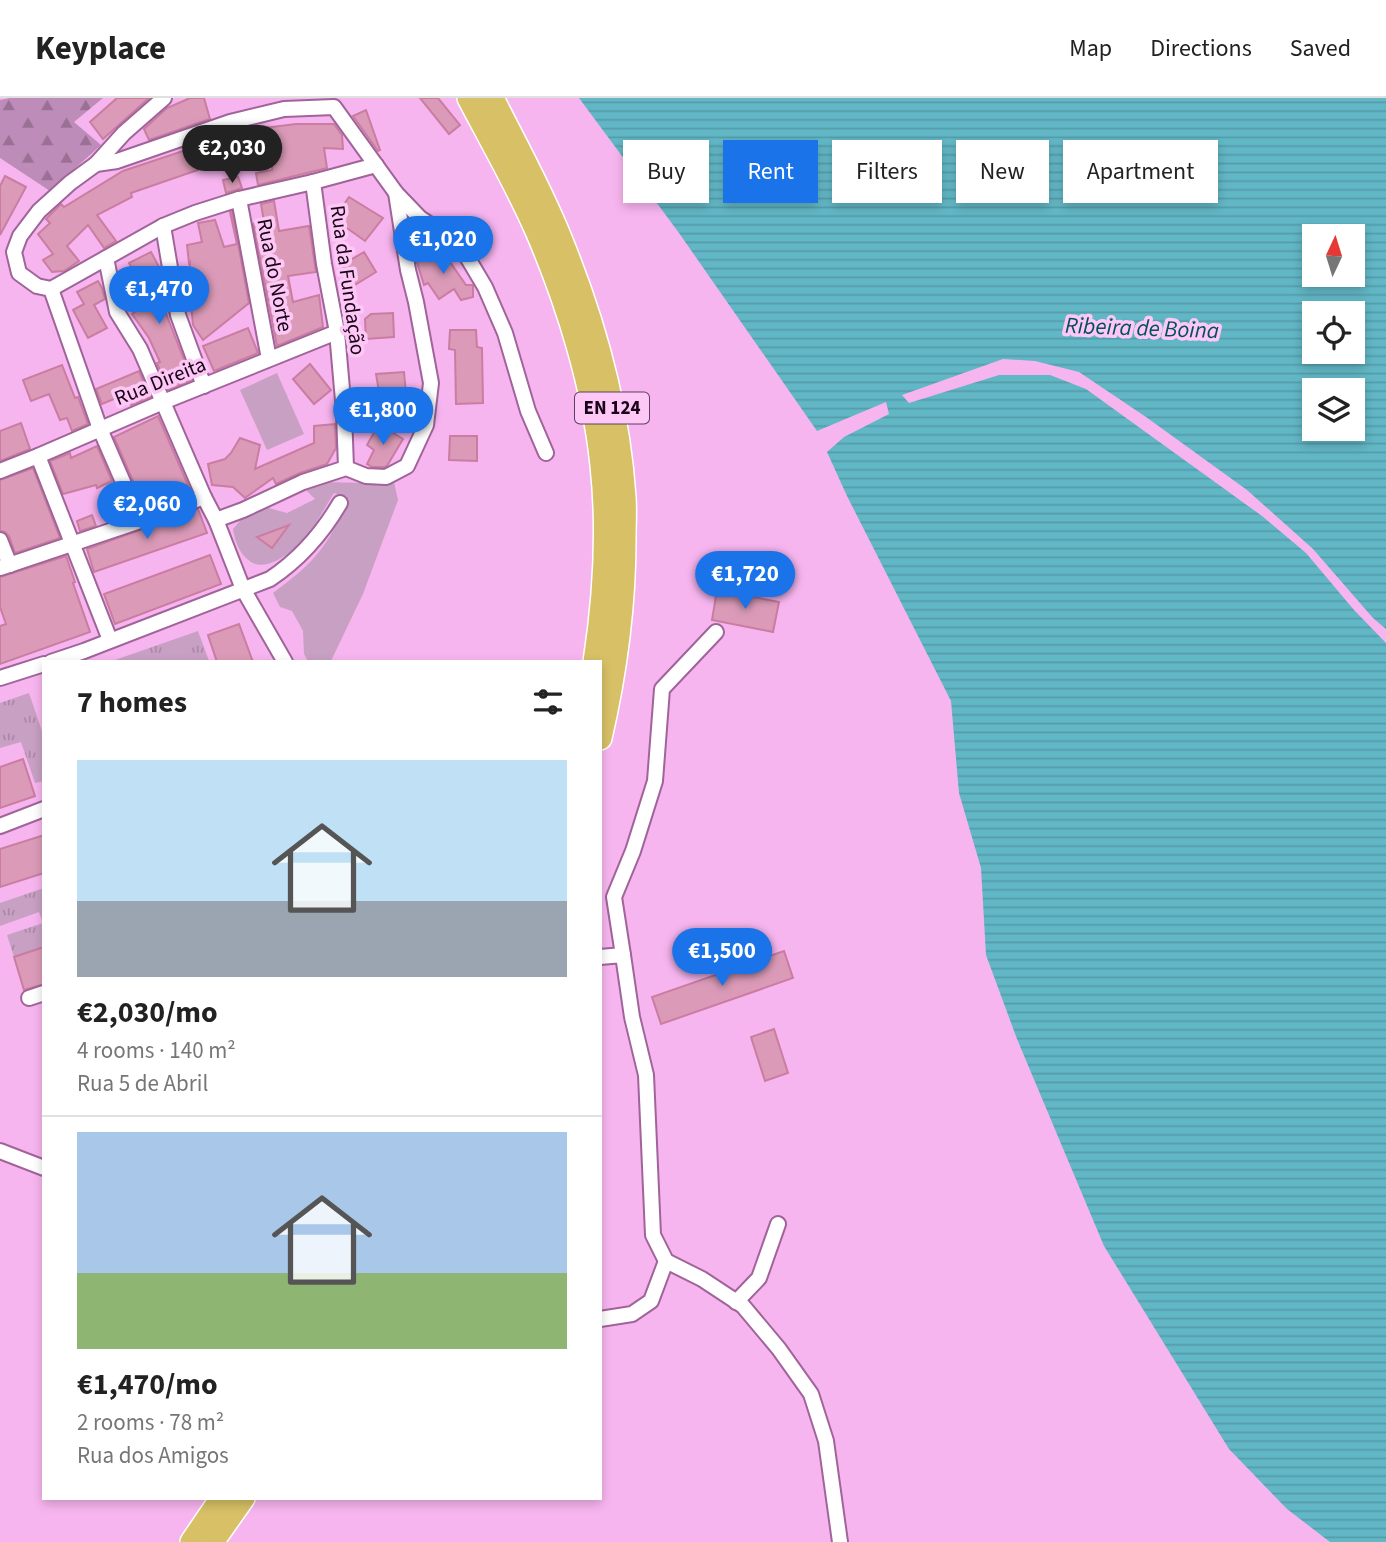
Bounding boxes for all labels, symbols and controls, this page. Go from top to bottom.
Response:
text: Keyplace [35,25,166,72]
text: Map [1069,31,1112,66]
text: Directions [1150,31,1252,66]
text: Saved [1290,31,1351,66]
pin: €2,030 [175,126,289,185]
text: €2,030 [198,131,266,164]
chip: Buy [623,140,709,203]
chip: Rent [723,140,818,203]
chip: Filters [832,140,942,203]
chip: New [956,140,1049,203]
chip: Apartment [1063,140,1218,203]
street label: Rua da Fundação [323,203,373,357]
street label: Rua do Norte [249,216,301,334]
pin: €1,020 [386,216,500,276]
text: €1,020 [409,222,477,255]
north arrow [1302,224,1365,287]
map controls [1302,224,1365,441]
pin: €1,470 [102,266,216,326]
text: €1,470 [125,272,193,305]
button: locate [1302,301,1365,364]
water label: Ribeira de Boina [1064,309,1220,347]
street label: Rua Direita [110,349,210,413]
button: layers [1302,378,1365,441]
pin: €1,800 [326,388,440,447]
road number: EN 124 [575,392,649,424]
text: €1,800 [349,393,417,426]
pin: €2,060 [90,482,204,541]
text: €2,060 [113,487,181,520]
pin: €1,720 [688,552,802,611]
text: €1,720 [711,557,779,590]
text: 7 homes [77,681,187,724]
icon: filters [529,683,567,721]
icon: home [259,805,385,931]
pin: €1,500 [665,928,779,988]
text: €1,500 [688,934,756,967]
text: €2,030/mo [77,991,218,1034]
text: 4 rooms · 140 m² [77,1034,236,1067]
text: Rua 5 de Abril [77,1067,208,1100]
icon: home [259,1177,385,1303]
text: €1,470/mo [77,1363,218,1406]
text: 2 rooms · 78 m² [77,1406,224,1439]
text: Rua dos Amigos [77,1439,229,1472]

